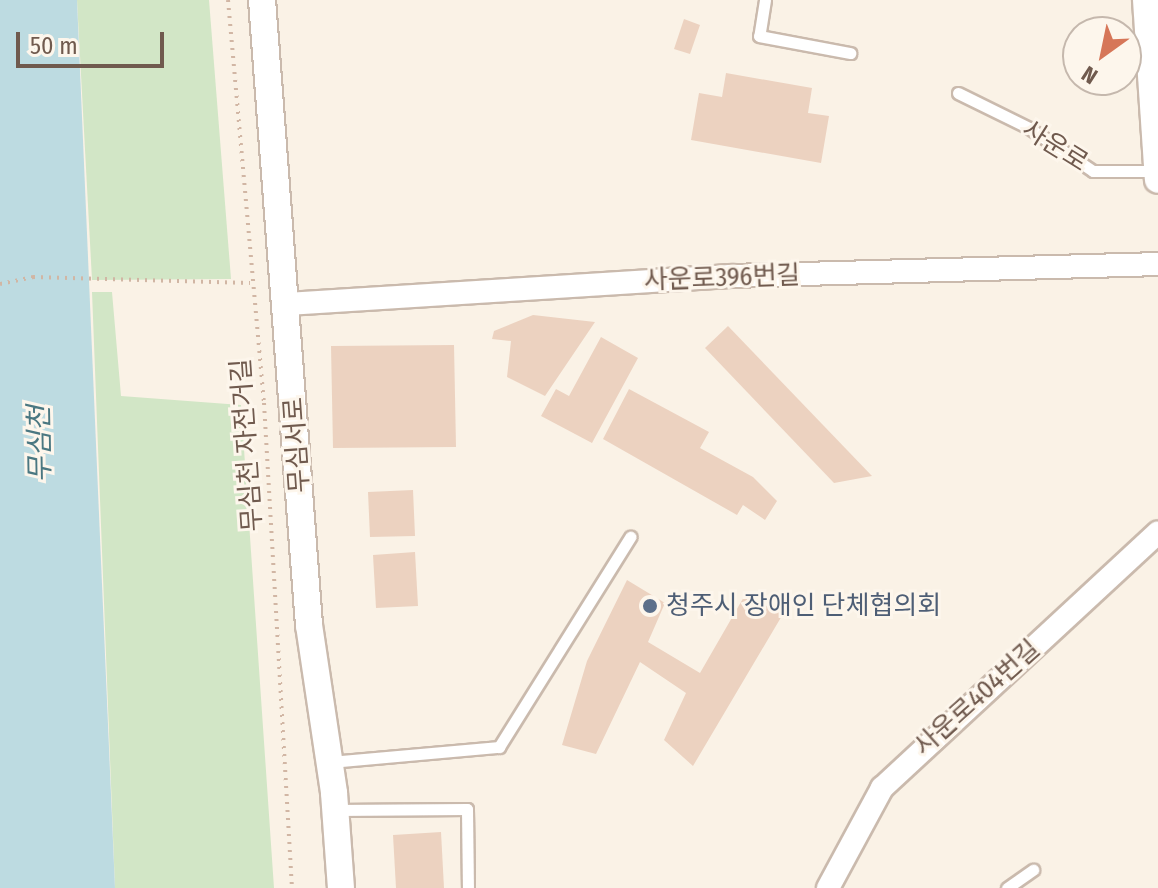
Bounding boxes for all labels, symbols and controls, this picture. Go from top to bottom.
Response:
scale bar [20,16,168,66]
north arrow [1062,16,1142,96]
text: 50 m [30,32,78,60]
text: N [1077,60,1103,90]
street label: 사운로 [1016,114,1094,178]
street label: 사운로396번길 [643,260,801,296]
street label: 무심천 자전거길 [225,357,269,533]
street label: 무심서로 [278,396,316,494]
water label: 무심천 [23,405,57,483]
place label: 청주시 장애인 단체협의회 [666,590,941,622]
marker: 청주시 장애인 단체협의회 [641,597,659,615]
street label: 사운로404번길 [908,633,1046,763]

